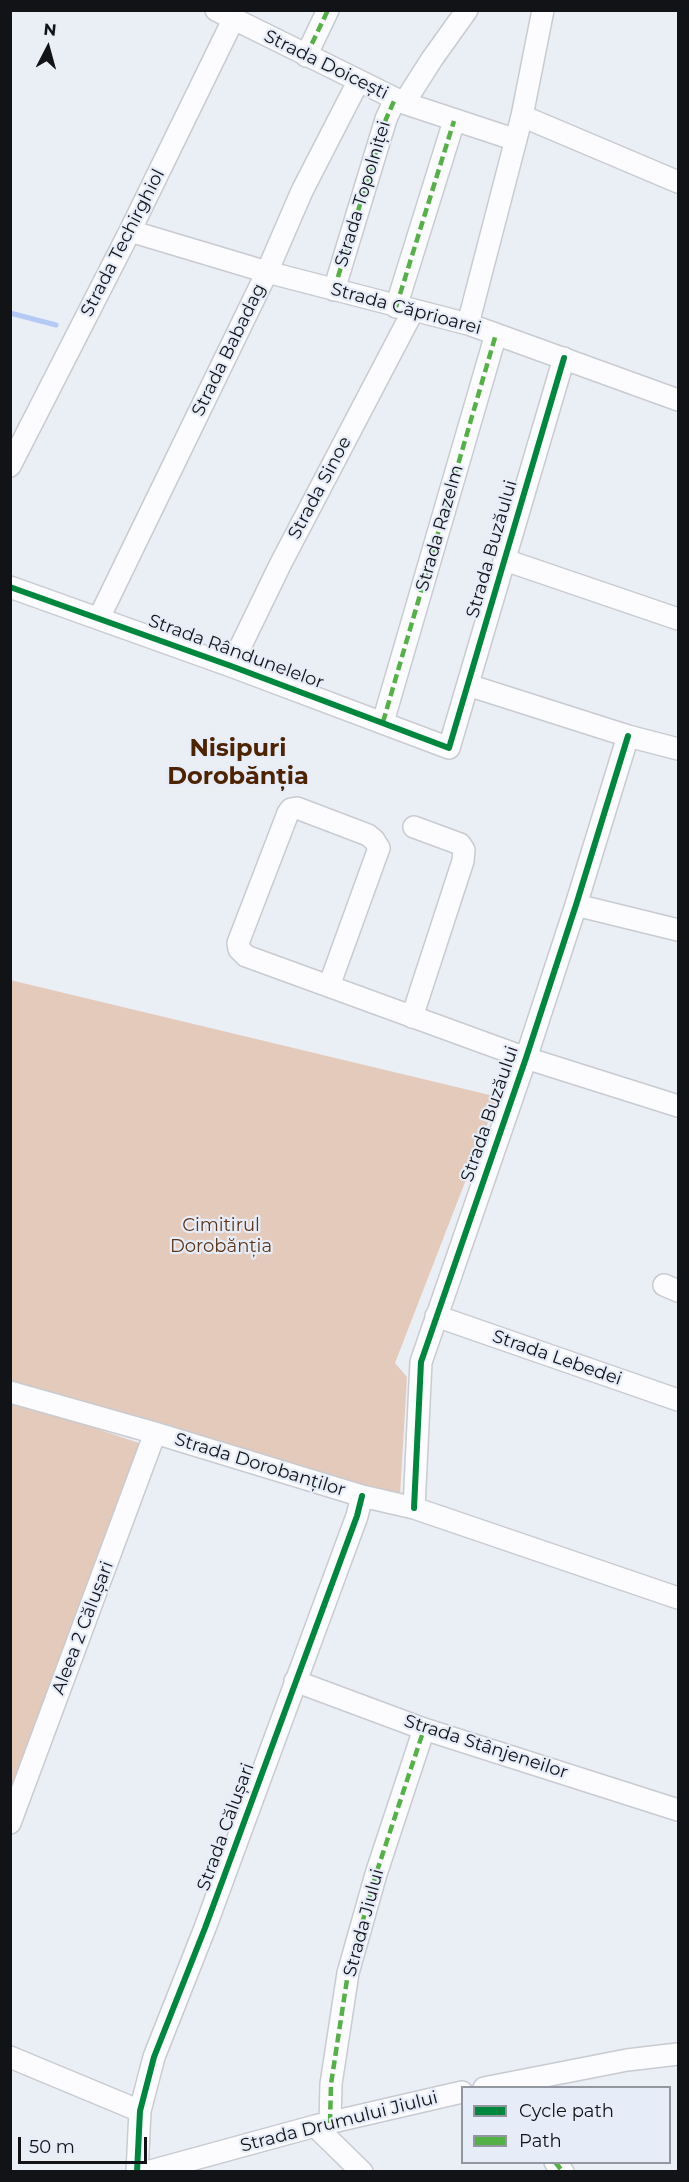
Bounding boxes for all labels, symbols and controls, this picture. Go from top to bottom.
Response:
north arrow [18,18,78,78]
text: N [43,19,57,40]
street label: Strada Doicești [260,26,392,104]
street label: Strada Topolniței [331,118,395,270]
street label: Strada Techirghiol [76,166,170,320]
street label: Strada Căprioarei [328,279,484,339]
street label: Strada Babadag [187,280,271,420]
street label: Strada Sinoe [284,433,356,543]
street label: Strada Razelm [412,462,468,594]
street label: Strada Buzăului [462,478,522,620]
street label: Strada Rândunelelor [145,610,327,694]
district label: Nisipuri Dorobănția [167,735,309,791]
street label: Strada Buzăului [457,1043,523,1185]
park label: Cimitirul Dorobănția [170,1215,272,1258]
street label: Strada Lebedei [489,1326,625,1390]
street label: Strada Dorobanților [172,1429,348,1501]
street label: Aleea 2 Călușari [48,1558,118,1698]
street label: Strada Stânjeneilor [401,1710,571,1784]
street label: Strada Călușari [193,1760,259,1894]
street label: Strada Jiului [339,1867,389,1979]
legend [461,2086,671,2164]
street label: Strada Drumului Jiului [238,2087,440,2157]
text: Cycle path [519,2100,614,2122]
scale bar [21,2125,150,2163]
text: Path [519,2130,562,2152]
text: 50 m [29,2136,75,2158]

